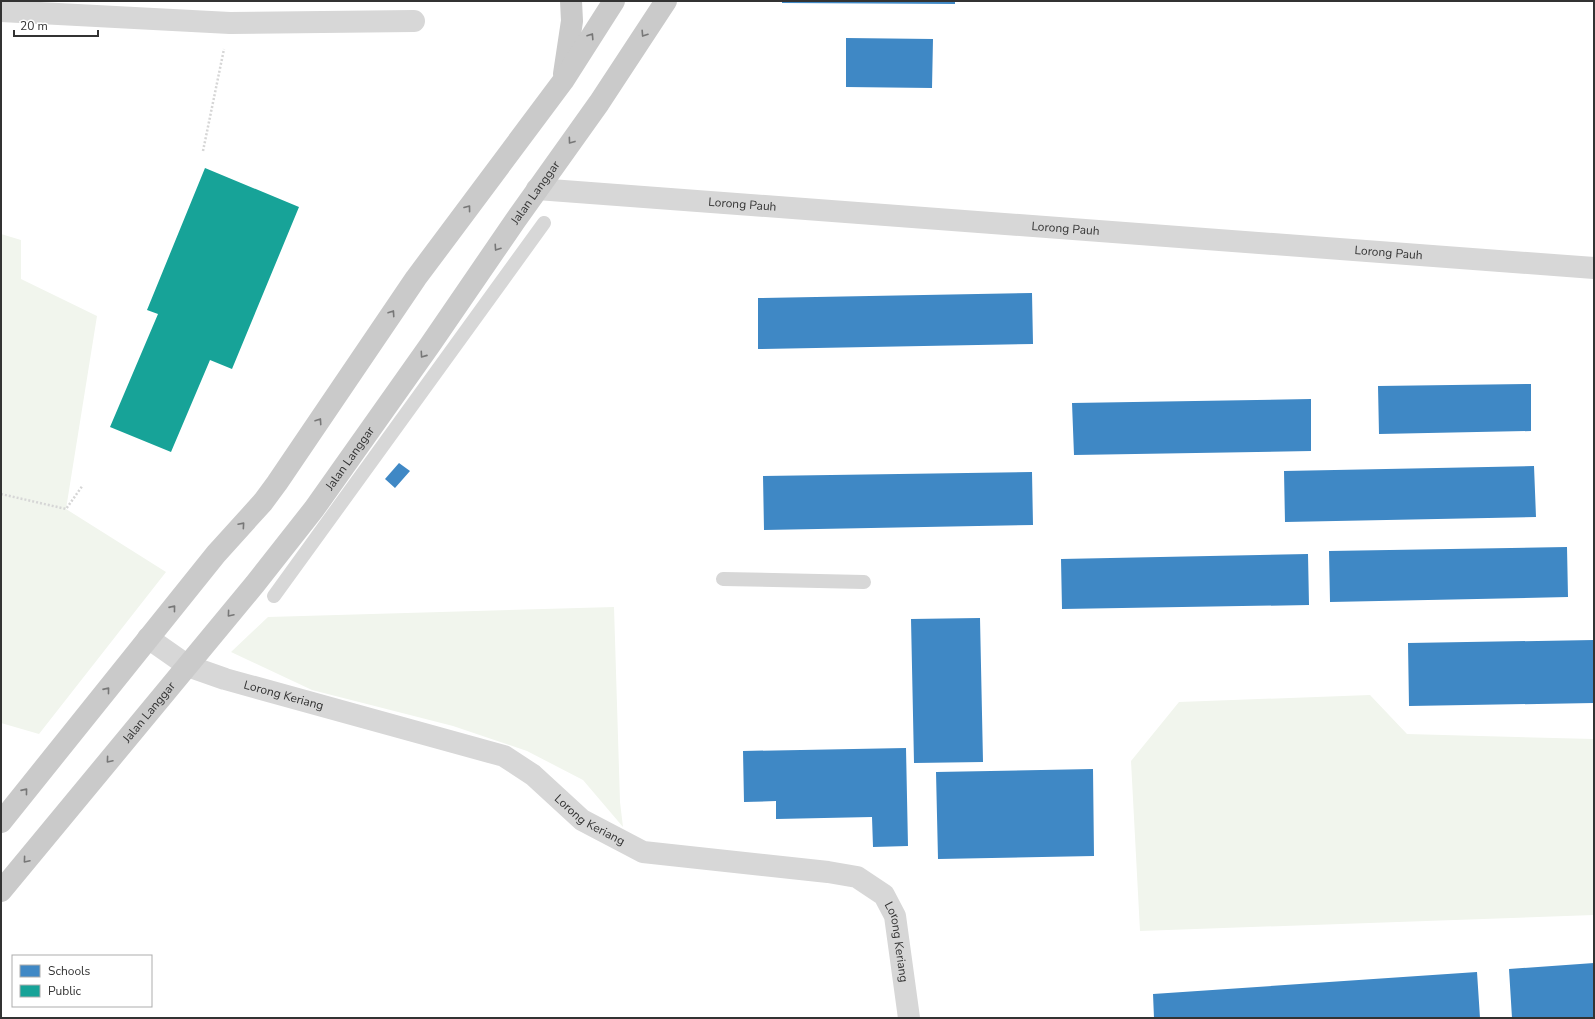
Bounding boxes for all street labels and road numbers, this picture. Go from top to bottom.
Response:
street label: Jalan Langgar [506,157,564,228]
street label: Lorong Pauh [708,194,777,215]
street label: Lorong Pauh [1031,218,1100,239]
street label: Lorong Pauh [1354,242,1423,263]
street label: Jalan Langgar [321,423,378,494]
street label: Lorong Keriang [242,677,325,714]
street label: Jalan Langgar [118,678,179,747]
street label: Lorong Keriang [551,791,628,849]
street label: Lorong Keriang [881,899,912,983]

